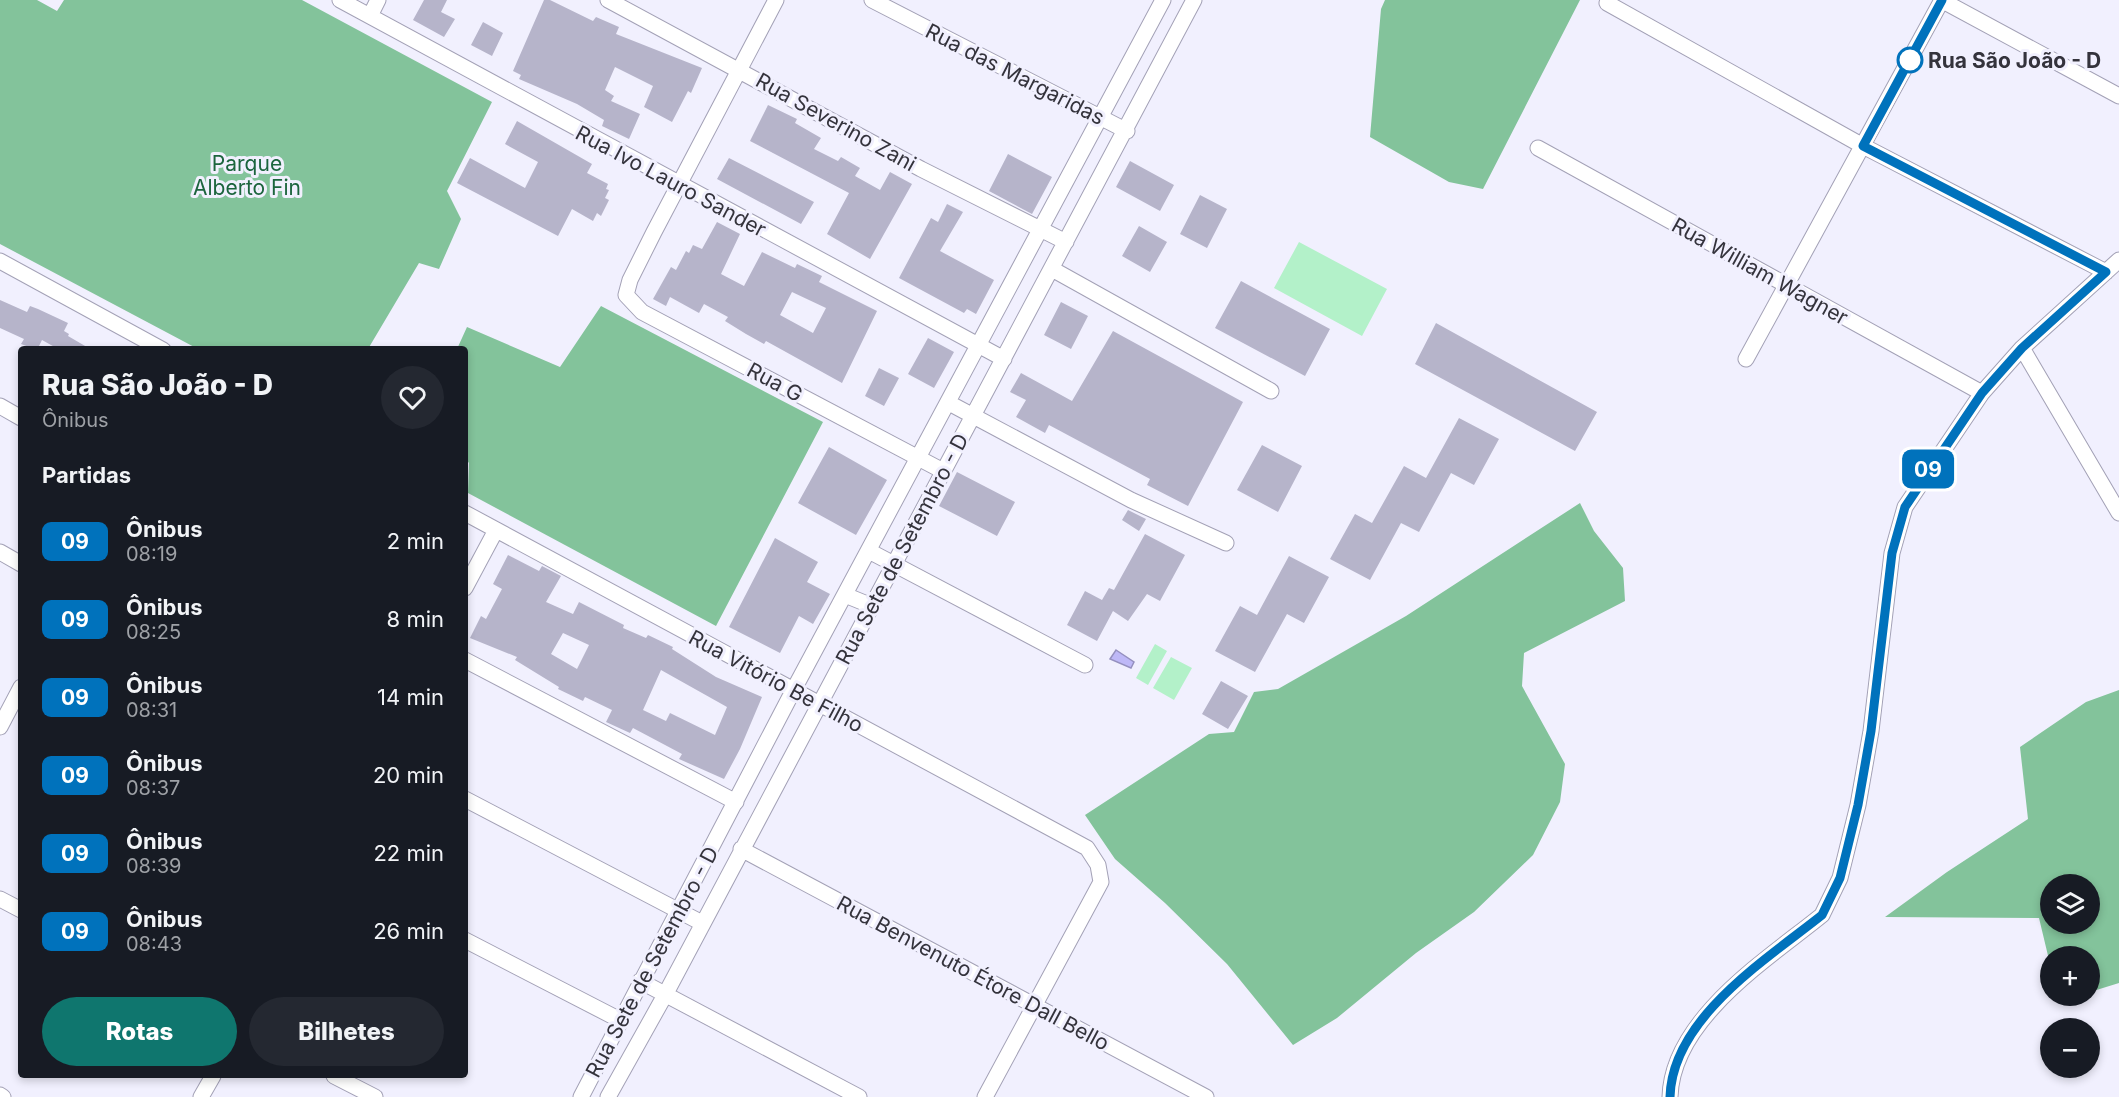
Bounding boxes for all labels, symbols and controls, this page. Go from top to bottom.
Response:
street label: Rua das Margaridas [921,18,1109,130]
marker: Rua São João - D [1897,47,1923,73]
place label: Rua São João - D [1928,48,2101,73]
street label: Rua Severino Zani [752,68,920,176]
street label: Rua Ivo Lauro Sander [571,120,771,242]
park label: Parque Alberto Fin [193,151,301,200]
street label: Rua William Wagner [1668,212,1853,330]
street label: Rua G [743,357,807,407]
button: heart [381,366,444,429]
text: Rua São João - D [42,368,273,402]
text: Ônibus [42,408,109,432]
street label: Rua Sete de Setembro - D [830,429,974,669]
line badge: 09 [1901,450,1955,488]
text: 09 [1914,457,1942,482]
text: Partidas [42,462,131,488]
text: Ônibus [126,516,203,542]
text: 2 min [387,528,444,554]
text: 09 [61,529,89,554]
text: 08:19 [126,542,177,566]
text: Ônibus [126,594,203,620]
text: 8 min [387,606,444,632]
text: 09 [61,607,89,632]
text: 08:25 [126,620,181,644]
street label: Rua Vitório Be Filho [685,624,867,738]
text: Ônibus [126,672,203,698]
text: 14 min [377,684,444,710]
text: 09 [61,685,89,710]
text: 08:31 [126,698,177,722]
text: Ônibus [126,750,203,776]
text: 20 min [373,762,444,788]
text: 09 [61,763,89,788]
text: 08:37 [126,776,180,800]
text: Ônibus [126,828,203,854]
text: 22 min [373,840,444,866]
text: 09 [61,841,89,866]
street label: Rua Sete de Setembro - D [580,842,724,1082]
text: 08:39 [126,854,182,878]
map controls [2040,874,2100,1078]
button: layers [2040,874,2100,934]
street label: Rua Benvenuto Étore Dall Bello [833,890,1114,1056]
text: Ônibus [126,906,203,932]
text: 26 min [373,918,444,944]
text: 09 [61,919,89,944]
text: 08:43 [126,932,182,956]
button: + [2040,946,2100,1006]
button: Rotas [42,997,237,1066]
button: Bilhetes [249,997,444,1066]
button: − [2040,1018,2100,1078]

